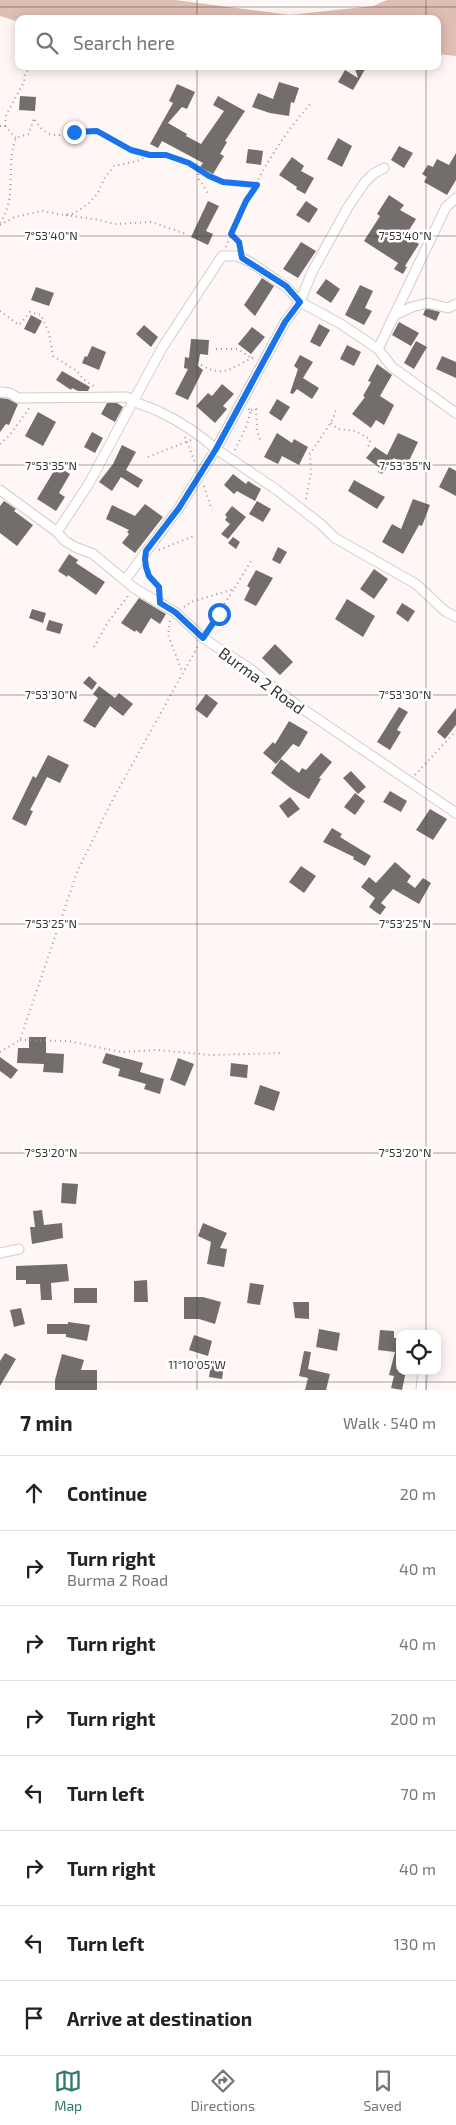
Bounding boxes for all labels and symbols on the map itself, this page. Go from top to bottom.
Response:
route end [63,121,86,144]
text: 7°53'40"N [24,228,78,242]
text: 7°53'40"N [378,228,432,242]
text: 7°53'35"N [25,458,77,472]
text: 7°53'35"N [379,458,431,472]
route start [208,603,231,626]
street label: Burma 2 Road [215,643,309,717]
text: 7°53'30"N [25,687,77,701]
text: 7°53'30"N [379,687,431,701]
text: 7°53'25"N [25,916,77,930]
text: 7°53'25"N [379,916,431,930]
text: 7°53'20"N [25,1145,77,1159]
text: 7°53'20"N [379,1145,431,1159]
text: 11°10'05"W [168,1357,226,1371]

